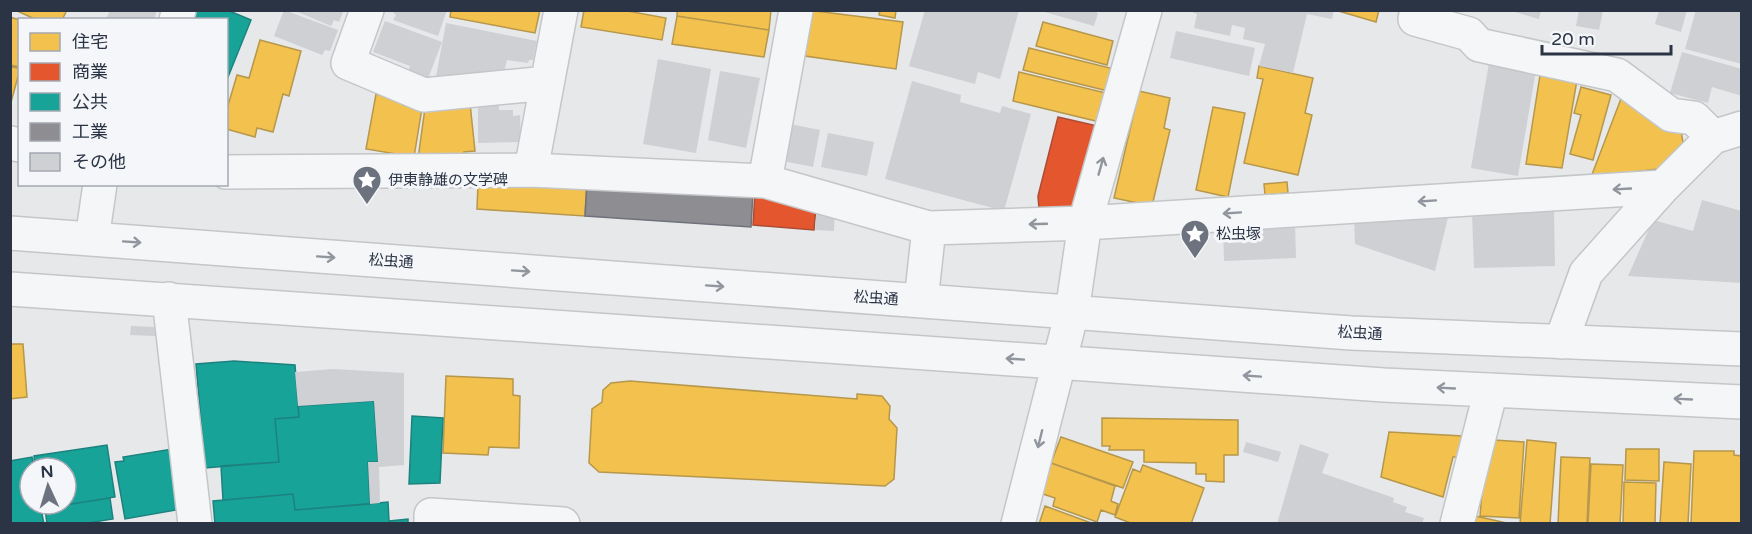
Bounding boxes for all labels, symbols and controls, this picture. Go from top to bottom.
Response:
legend [18,18,228,186]
scale bar [1542,18,1671,56]
text: 20 m [1551,28,1595,50]
text: 住宅 [72,31,108,53]
text: 商業 [72,61,108,83]
text: 公共 [72,91,108,113]
text: 工業 [72,121,108,143]
text: その他 [72,151,126,173]
one-way arrow [1096,157,1107,176]
place icon: 伊東静雄の文学碑 [351,164,383,206]
place label: 伊東静雄の文学碑 [388,171,508,189]
one-way arrow [1612,184,1632,195]
one-way arrow [1417,196,1437,207]
one-way arrow [1223,208,1243,219]
one-way arrow [1028,218,1048,230]
place icon: 松虫塚 [1179,218,1211,260]
place label: 松虫塚 [1216,225,1261,243]
one-way arrow [121,237,141,248]
street label: 松虫通 [368,250,414,272]
one-way arrow [316,251,336,262]
one-way arrow [510,266,530,277]
one-way arrow [705,280,725,291]
street label: 松虫通 [853,287,899,309]
street label: 松虫通 [1337,323,1383,343]
one-way arrow [1006,353,1026,364]
one-way arrow [1242,370,1262,381]
one-way arrow [1437,382,1457,393]
one-way arrow [1674,393,1694,404]
one-way arrow [1033,430,1045,449]
north arrow [18,456,78,516]
text: N [40,462,54,482]

